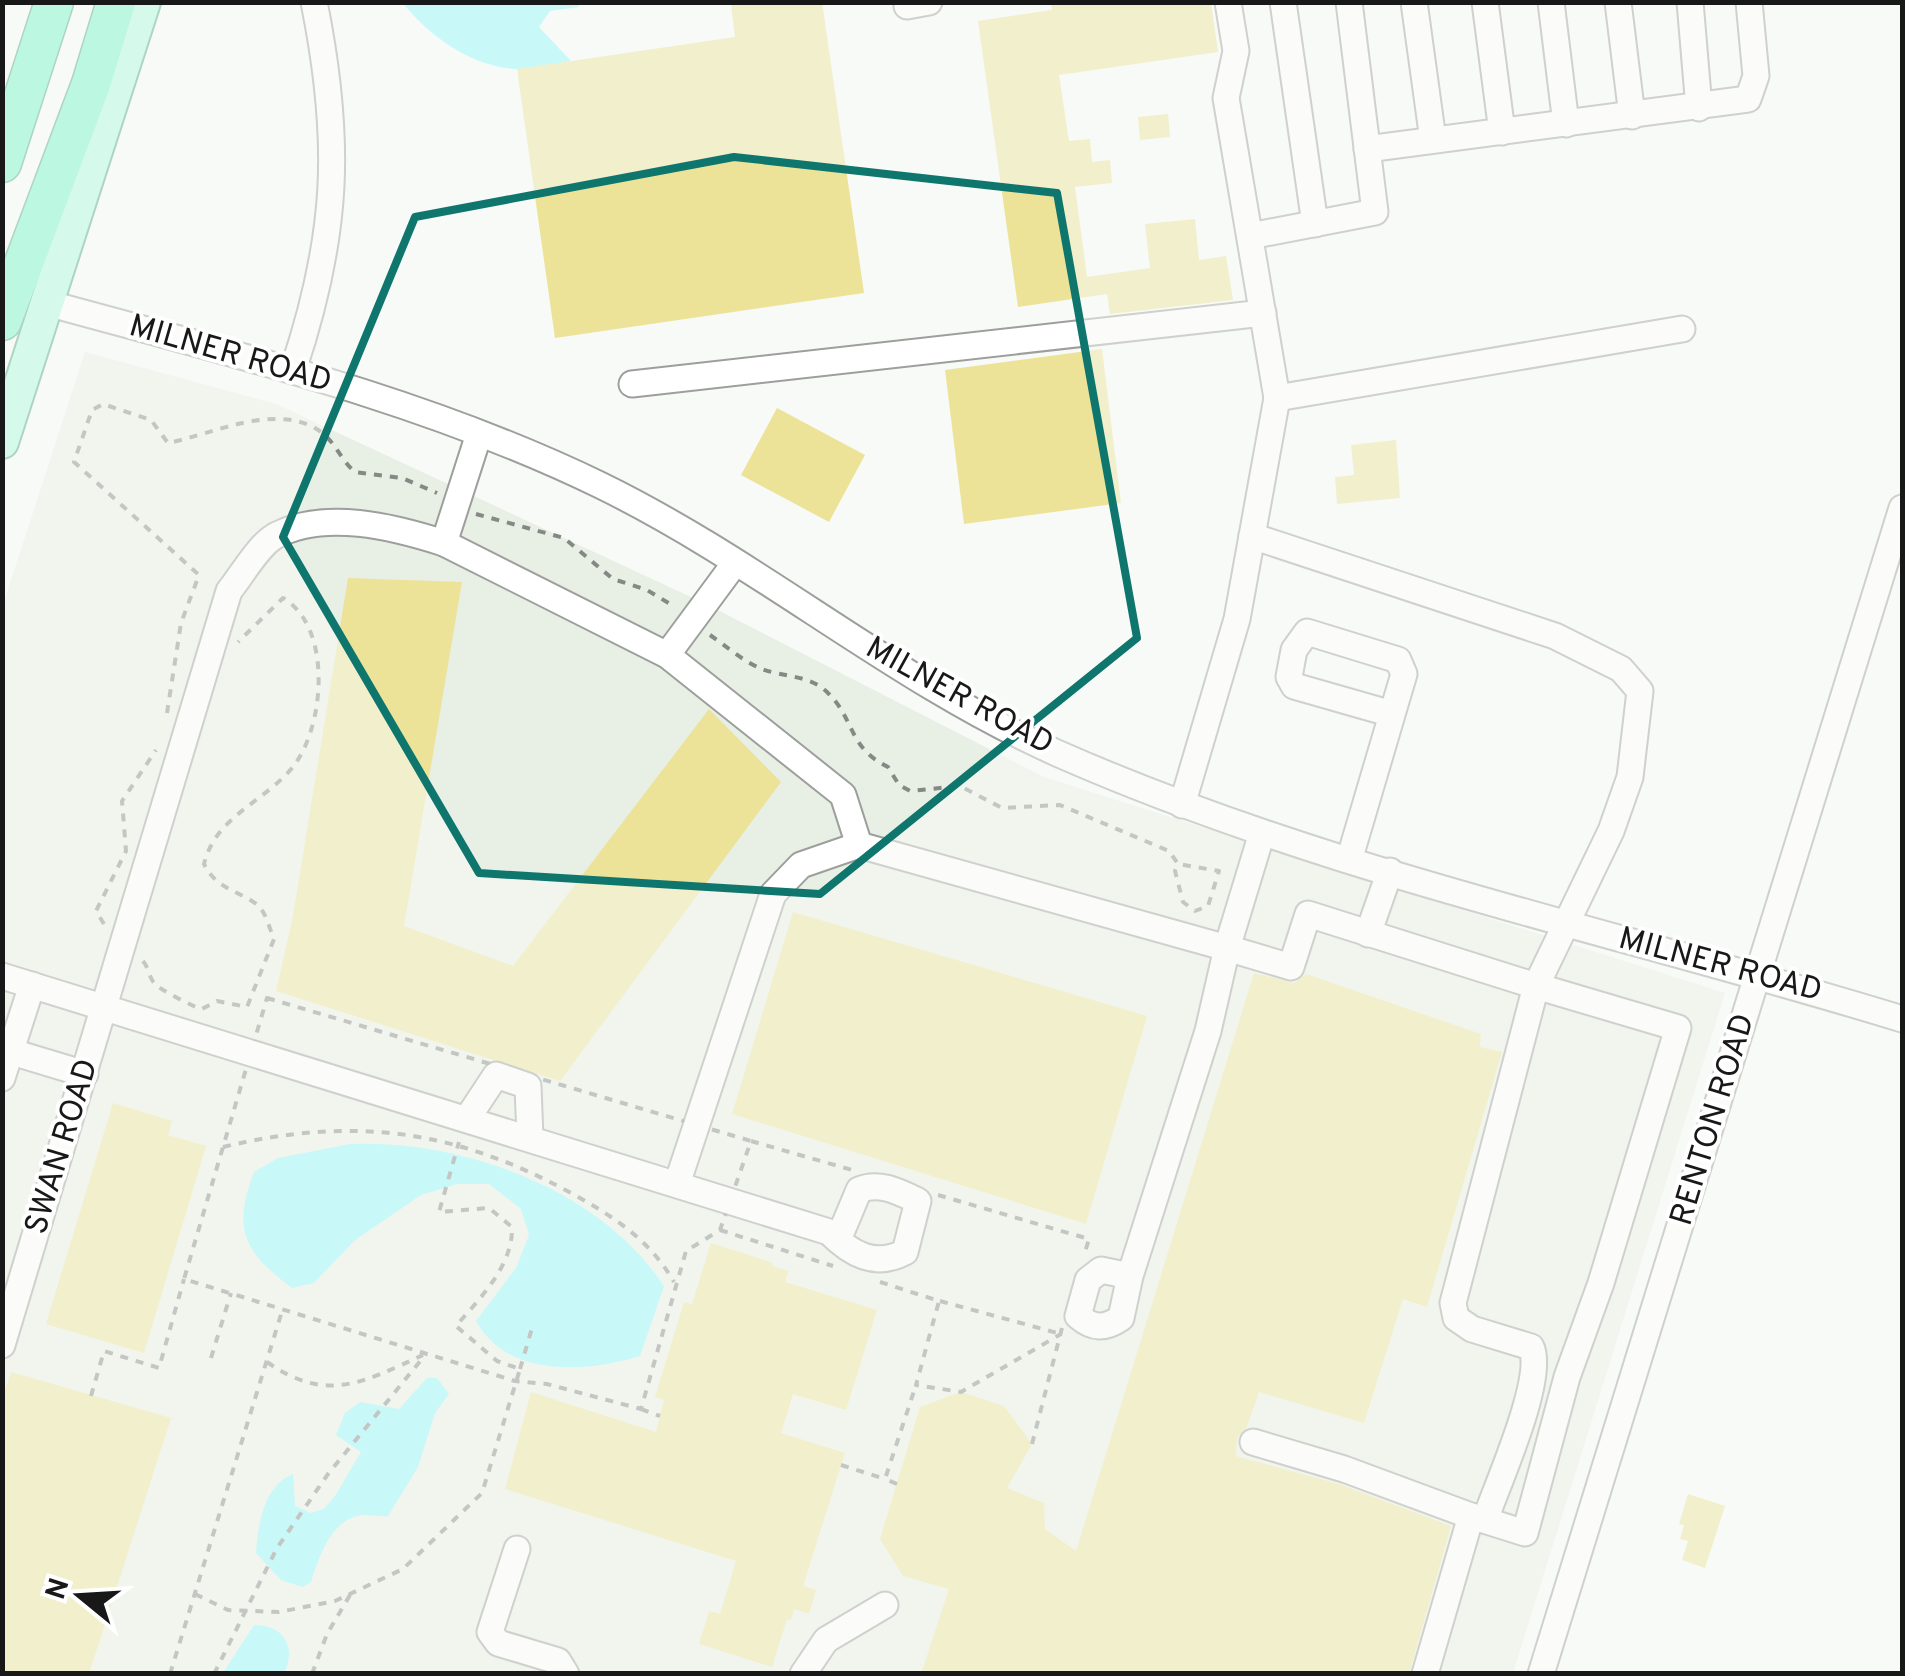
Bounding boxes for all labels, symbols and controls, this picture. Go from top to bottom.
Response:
street label: MILNER ROAD [124,307,336,403]
street label: MILNER ROAD [858,629,1060,765]
street label: MILNER ROAD [1614,920,1826,1012]
street label: RENTON ROAD [1663,1009,1765,1231]
street label: SWAN ROAD [17,1054,109,1240]
north arrow [30,1546,130,1646]
text: N [39,1574,79,1604]

